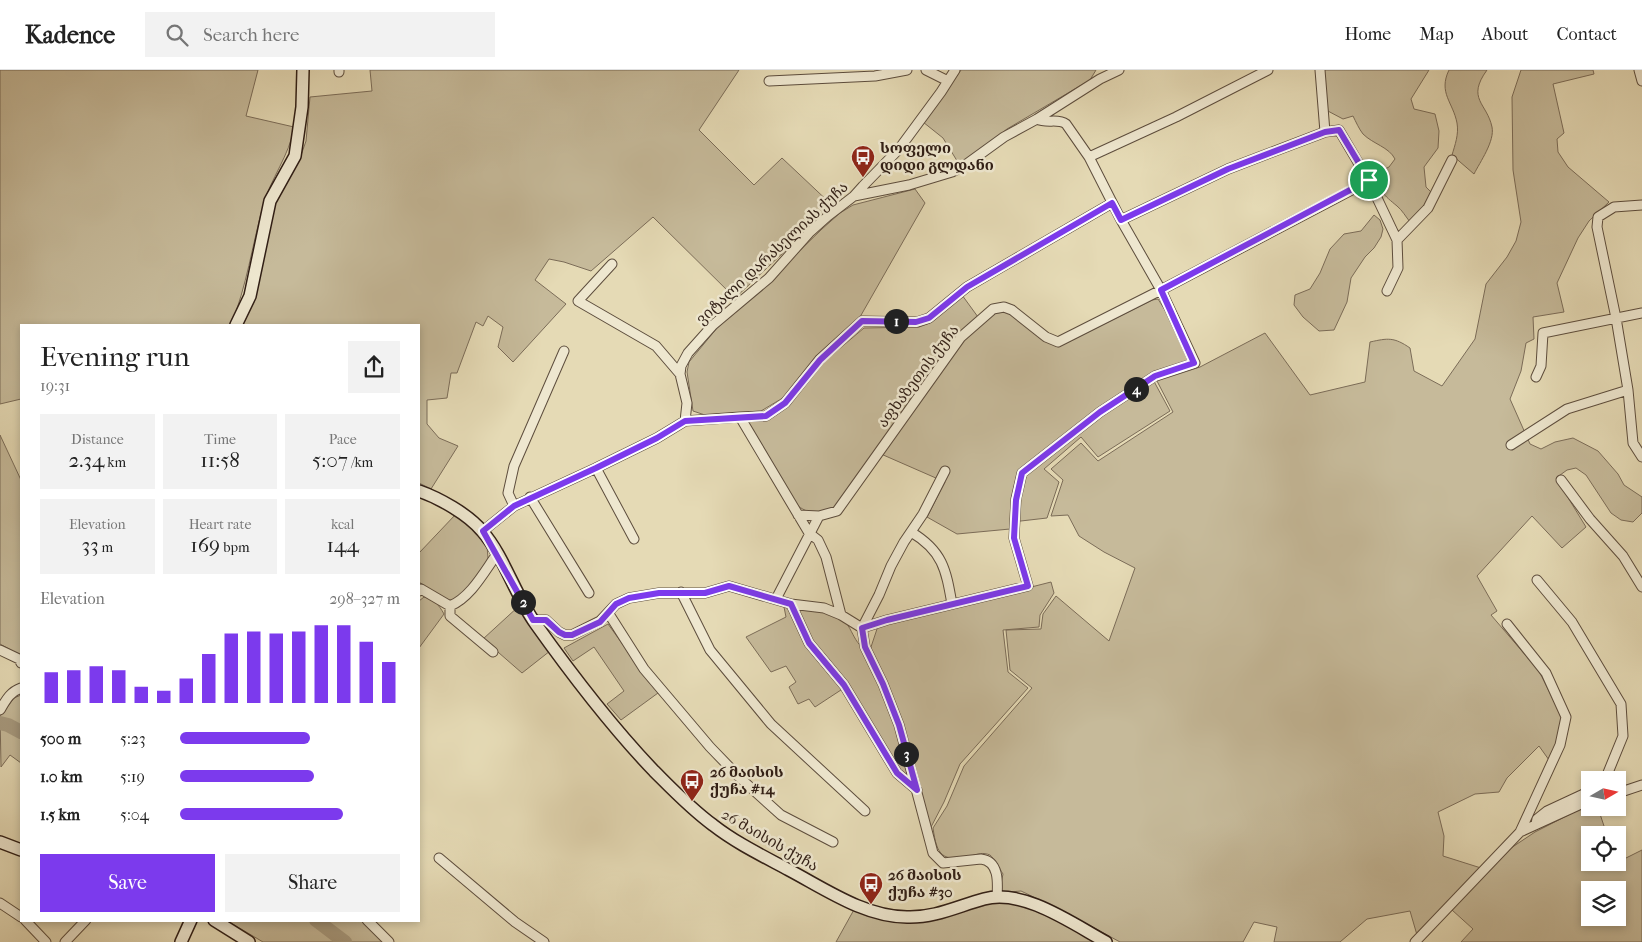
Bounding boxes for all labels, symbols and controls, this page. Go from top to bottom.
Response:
search box [145,12,495,57]
text: Kadence [25,21,115,49]
icon: search [163,21,191,49]
text: Search here [203,24,299,46]
text: Home [1344,24,1391,45]
text: Map [1419,24,1454,45]
text: About [1482,24,1528,45]
text: Contact [1556,24,1617,45]
place label: სოფელი დიდი გლდანი [880,139,994,174]
bus stop icon: სოფელი დიდი გლდანი [850,144,876,178]
pin [1348,159,1390,201]
icon: arrive [1355,166,1383,194]
street label: ვიტალი დარასელიას ქუჩა [692,178,852,328]
pin: 1 [884,308,908,334]
text: 1 [894,313,899,330]
street label: აფხაზეთის ქუჩა [874,321,962,431]
text: Evening run [40,340,190,373]
button: share [348,341,400,393]
text: 19:31 [40,376,70,395]
pin: 4 [1124,376,1148,402]
text: 4 [1132,381,1141,398]
text: Distance [71,431,124,448]
text: Time [204,431,236,448]
text: Pace [329,431,357,448]
text: 2.34 [68,448,104,472]
text: 11:58 [200,448,240,472]
text: 5:07 [312,448,348,472]
text: km [104,454,126,471]
text: /km [348,454,373,471]
text: Elevation [69,516,126,533]
text: Heart rate [189,516,251,533]
text: kcal [331,516,354,533]
text: 33 [81,533,99,557]
text: 169 [190,533,220,557]
text: 144 [326,533,359,557]
text: m [99,539,113,556]
text: bpm [220,539,250,556]
text: Elevation [40,589,105,608]
text: 298–327 m [329,589,400,608]
pin: 2 [510,590,536,614]
text: 2 [520,594,527,611]
text: 500 m [40,729,81,748]
text: 5:23 [120,729,146,748]
pin: 3 [894,742,918,766]
text: 3 [904,746,909,763]
place label: 26 მაისის ქუჩა #14 [710,763,784,798]
text: 1.0 km [40,767,83,786]
text: 5:19 [120,767,145,786]
bus stop icon: 26 მაისის ქუჩა #14 [679,768,705,802]
north arrow [1581,771,1626,816]
map controls [1581,771,1626,926]
text: 1.5 km [40,805,80,824]
text: 5:04 [120,805,149,824]
street label: 26 მაისის ქუჩა [718,805,822,875]
button: locate [1581,826,1626,871]
button: Save [40,854,215,912]
button: Share [225,854,400,912]
place label: 26 მაისის ქუჩა #30 [888,866,962,901]
bus stop icon: 26 მაისის ქუჩა #30 [858,871,884,905]
button: layers [1581,881,1626,926]

